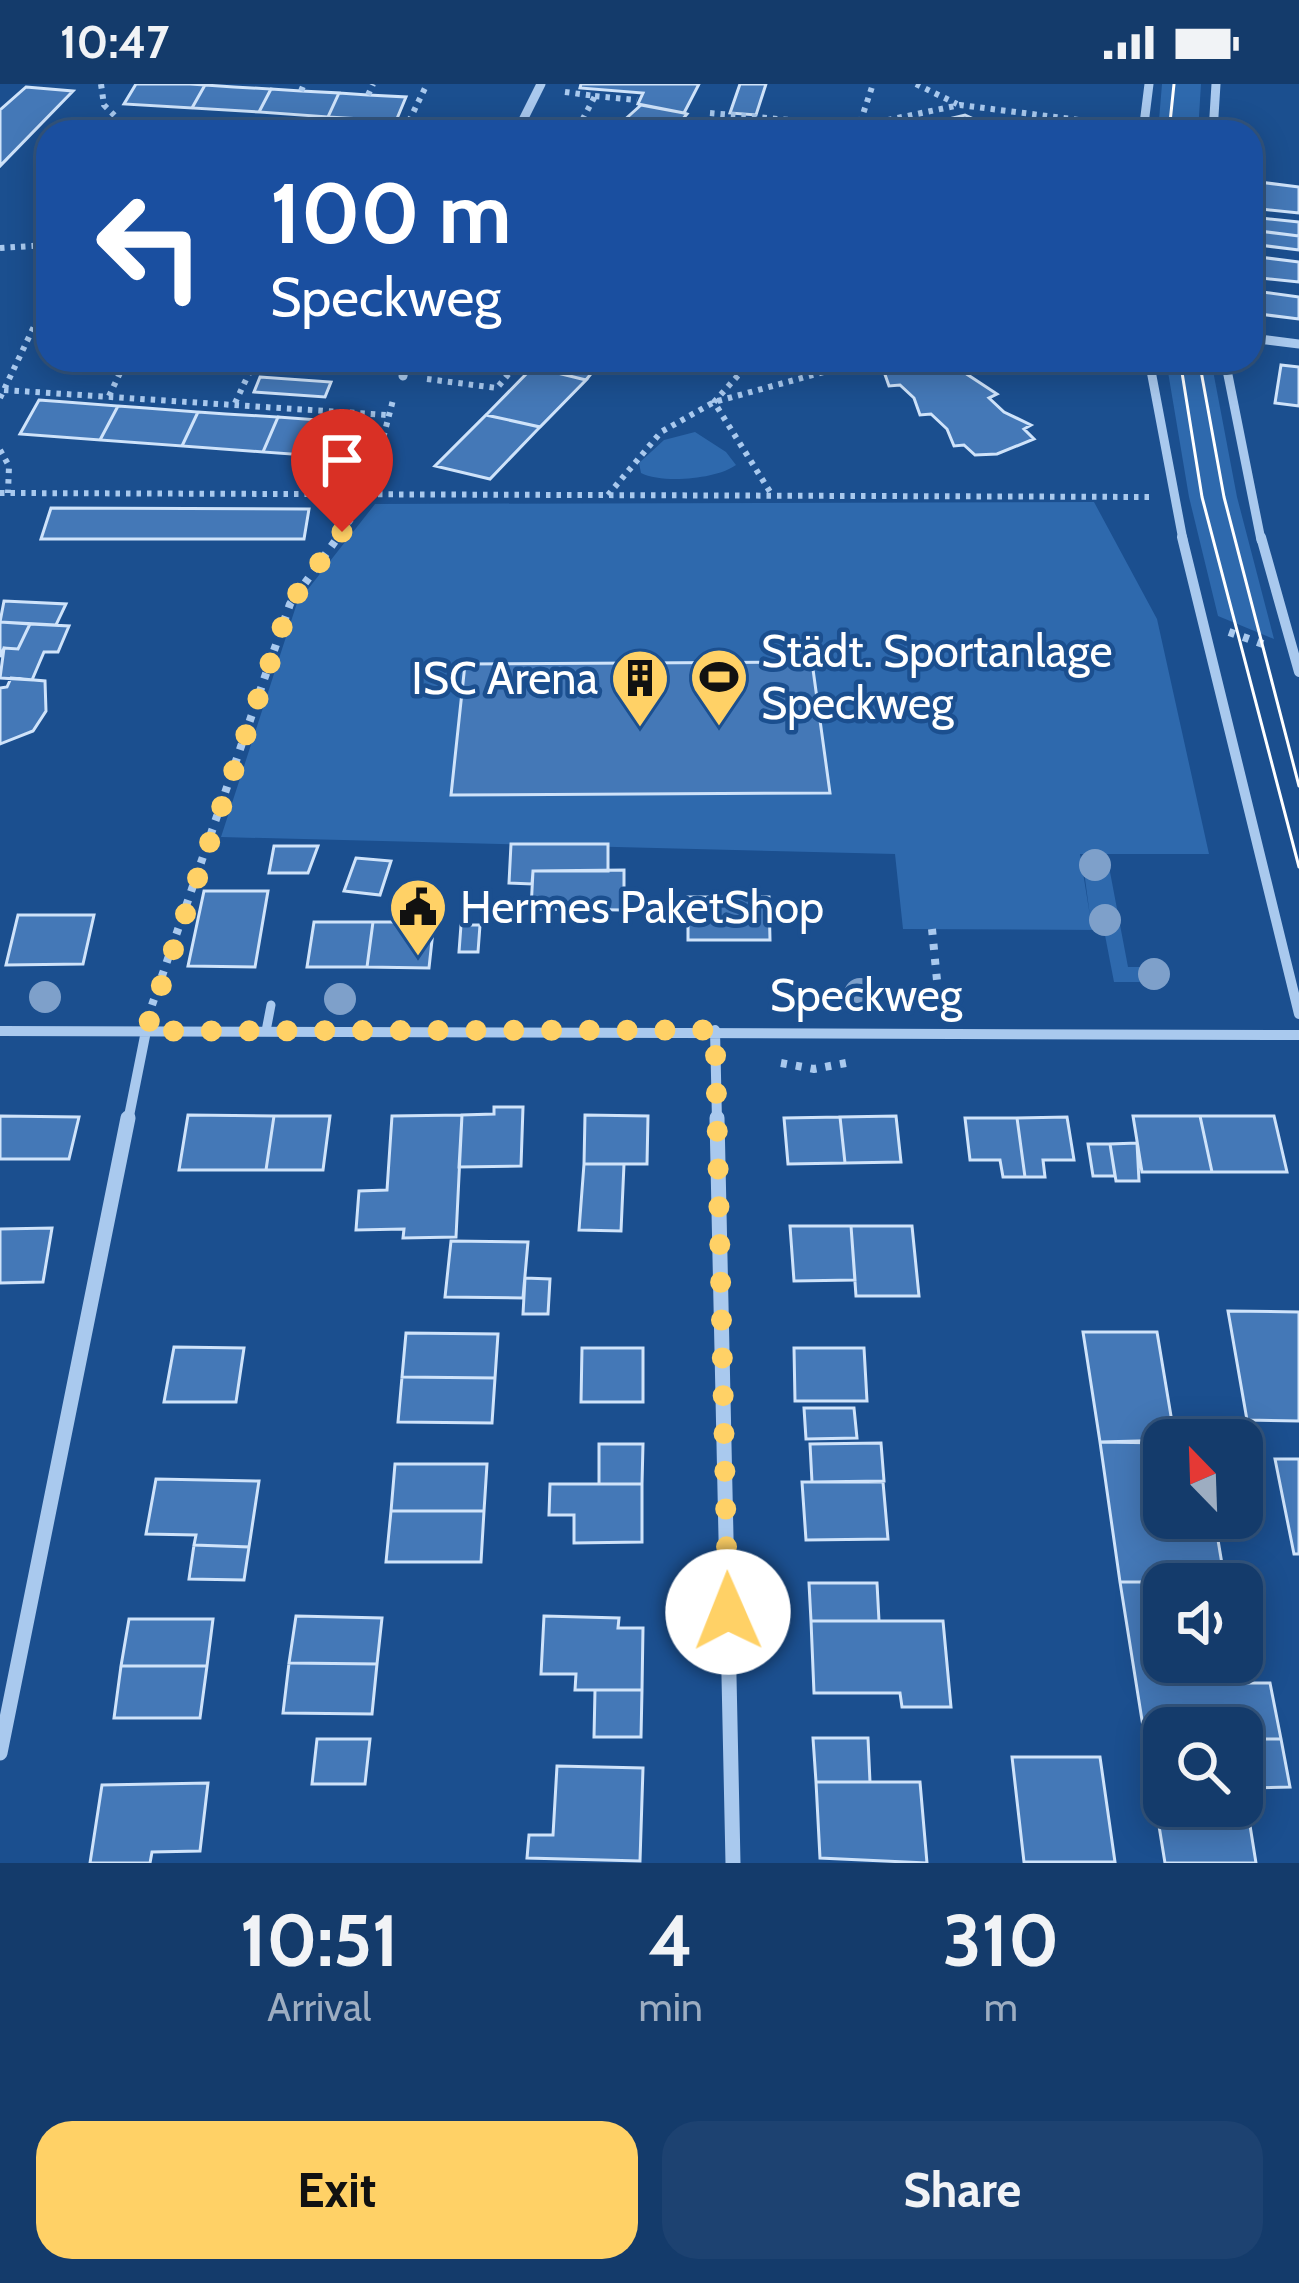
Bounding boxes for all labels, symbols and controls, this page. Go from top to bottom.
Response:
text: 10:47 [60,15,169,69]
text: 100 m [270,162,512,264]
icon: left [72,168,228,324]
text: Speckweg [270,264,501,330]
pin [291,409,393,532]
icon: arrive [309,427,375,493]
place label: Städt. Sportanlage Speckweg [761,624,1113,730]
sports icon: Städt. Sportanlage Speckweg [688,646,750,728]
building icon: ISC Arena [609,647,671,729]
place label: ISC Arena [411,651,598,705]
public building icon: Hermes PaketShop [387,876,449,958]
place label: Hermes PaketShop [460,880,824,934]
street label: Speckweg [770,968,963,1022]
north arrow [1143,1419,1263,1539]
map controls [1143,1419,1263,1827]
position arrow [665,1549,791,1675]
button: sound [1143,1563,1263,1683]
button: search [1143,1707,1263,1827]
text: 10:51 [240,1897,399,1984]
text: 4 [648,1897,693,1984]
text: 310 [943,1897,1059,1984]
text: Arrival [267,1983,371,2031]
text: min [639,1983,703,2031]
text: m [984,1983,1018,2031]
button: Exit [36,2121,638,2259]
button: Share [662,2121,1263,2259]

